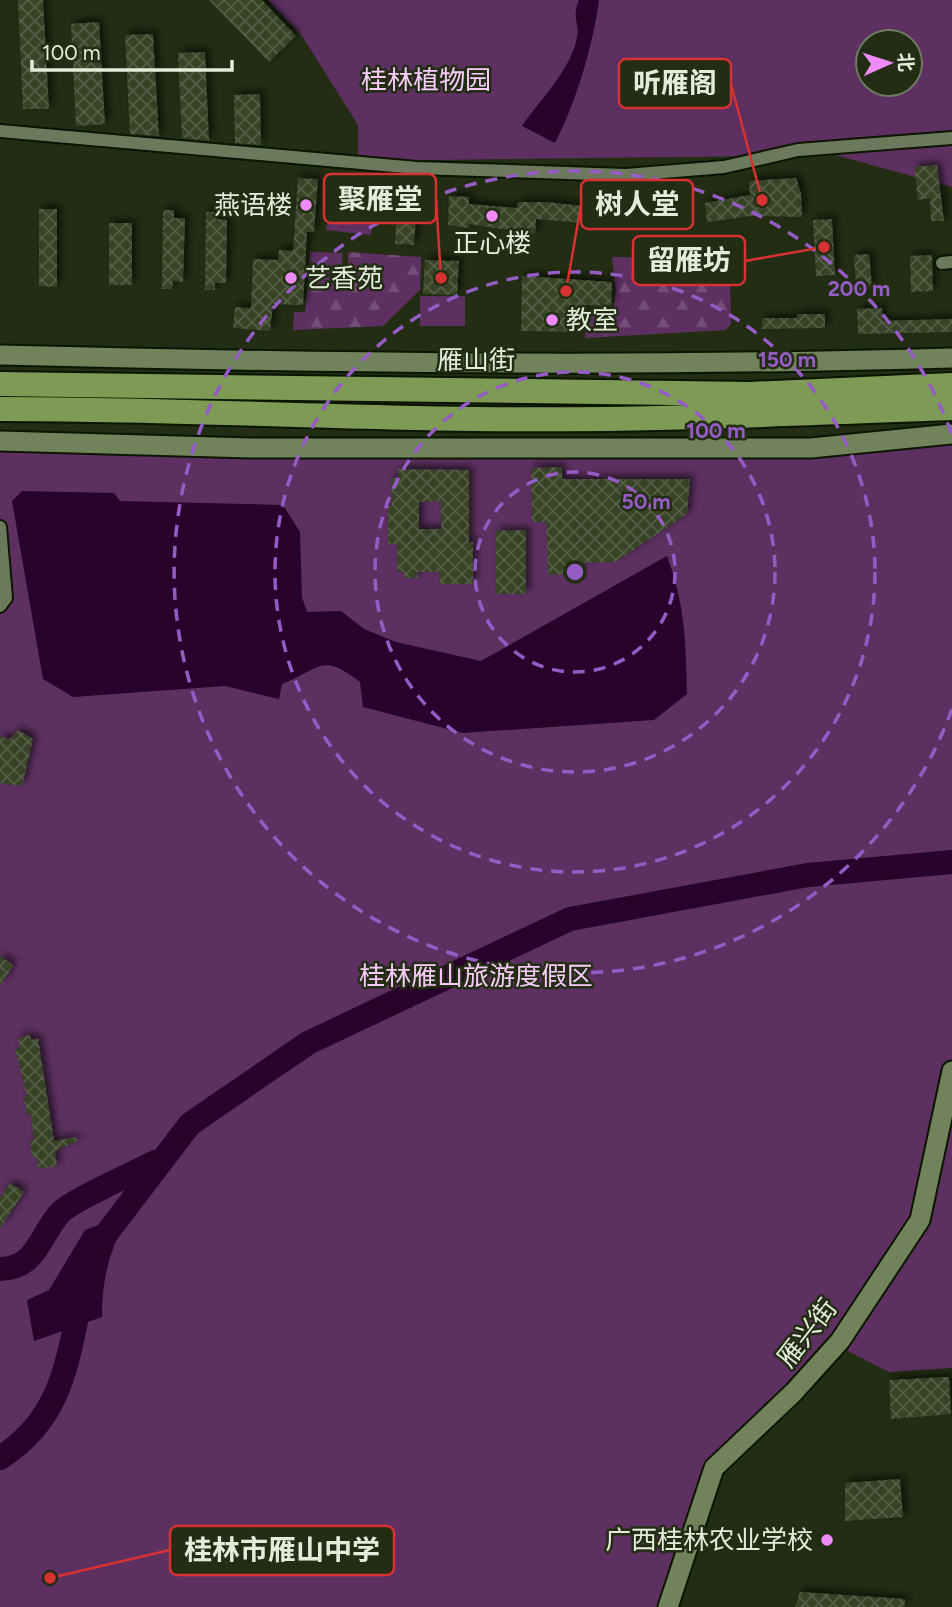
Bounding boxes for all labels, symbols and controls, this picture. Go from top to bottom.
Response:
scale bar [32,28,231,72]
north arrow [854,28,924,98]
text: 100 m [42,40,101,65]
text: 北 [893,52,917,72]
callout: 听雁阁 [619,59,731,108]
park label: 桂林植物园 [361,64,491,96]
text: 听雁阁 [633,66,717,100]
callout: 聚雁堂 [324,174,436,223]
callout: 树人堂 [581,180,693,229]
text: 聚雁堂 [338,182,422,216]
text: 树人堂 [595,187,679,221]
place label: 燕语楼 [214,189,292,221]
marker: 燕语楼 [298,197,314,213]
marker: 正心楼 [484,208,500,224]
place label: 正心楼 [453,227,531,259]
callout: 留雁坊 [633,236,745,285]
text: 留雁坊 [647,243,731,277]
place label: 艺香苑 [305,262,383,294]
marker: 艺香苑 [283,270,299,286]
text: 200 m [828,276,890,301]
place label: 教室 [566,304,618,336]
marker: 教室 [544,312,560,328]
street label: 雁山街 [437,344,515,376]
text: 150 m [758,347,816,372]
text: 100 m [686,418,746,443]
text: 50 m [621,489,671,514]
centre of rings [563,560,587,584]
park label: 桂林雁山旅游度假区 [359,960,593,992]
street label: 雁兴街 [770,1292,844,1374]
place label: 广西桂林农业学校 [605,1524,813,1556]
callout: 桂林市雁山中学 [170,1526,394,1575]
marker: 广西桂林农业学校 [819,1532,835,1548]
text: 桂林市雁山中学 [184,1533,380,1567]

